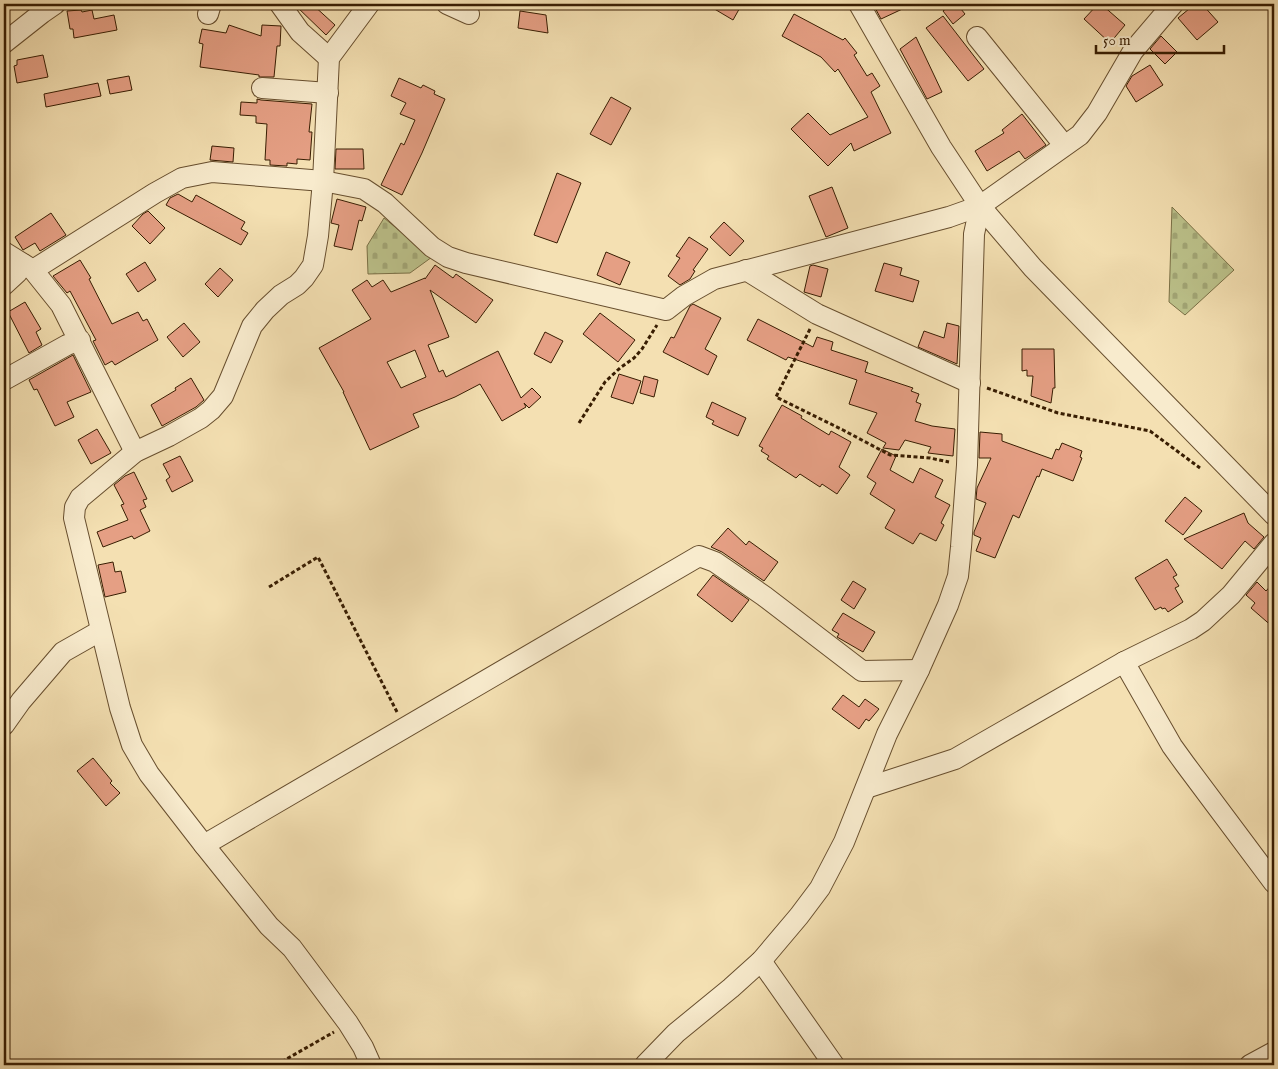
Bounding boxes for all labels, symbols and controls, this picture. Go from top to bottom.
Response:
scale bar [1096,22,1223,54]
text: 50 m [1103,31,1131,50]

